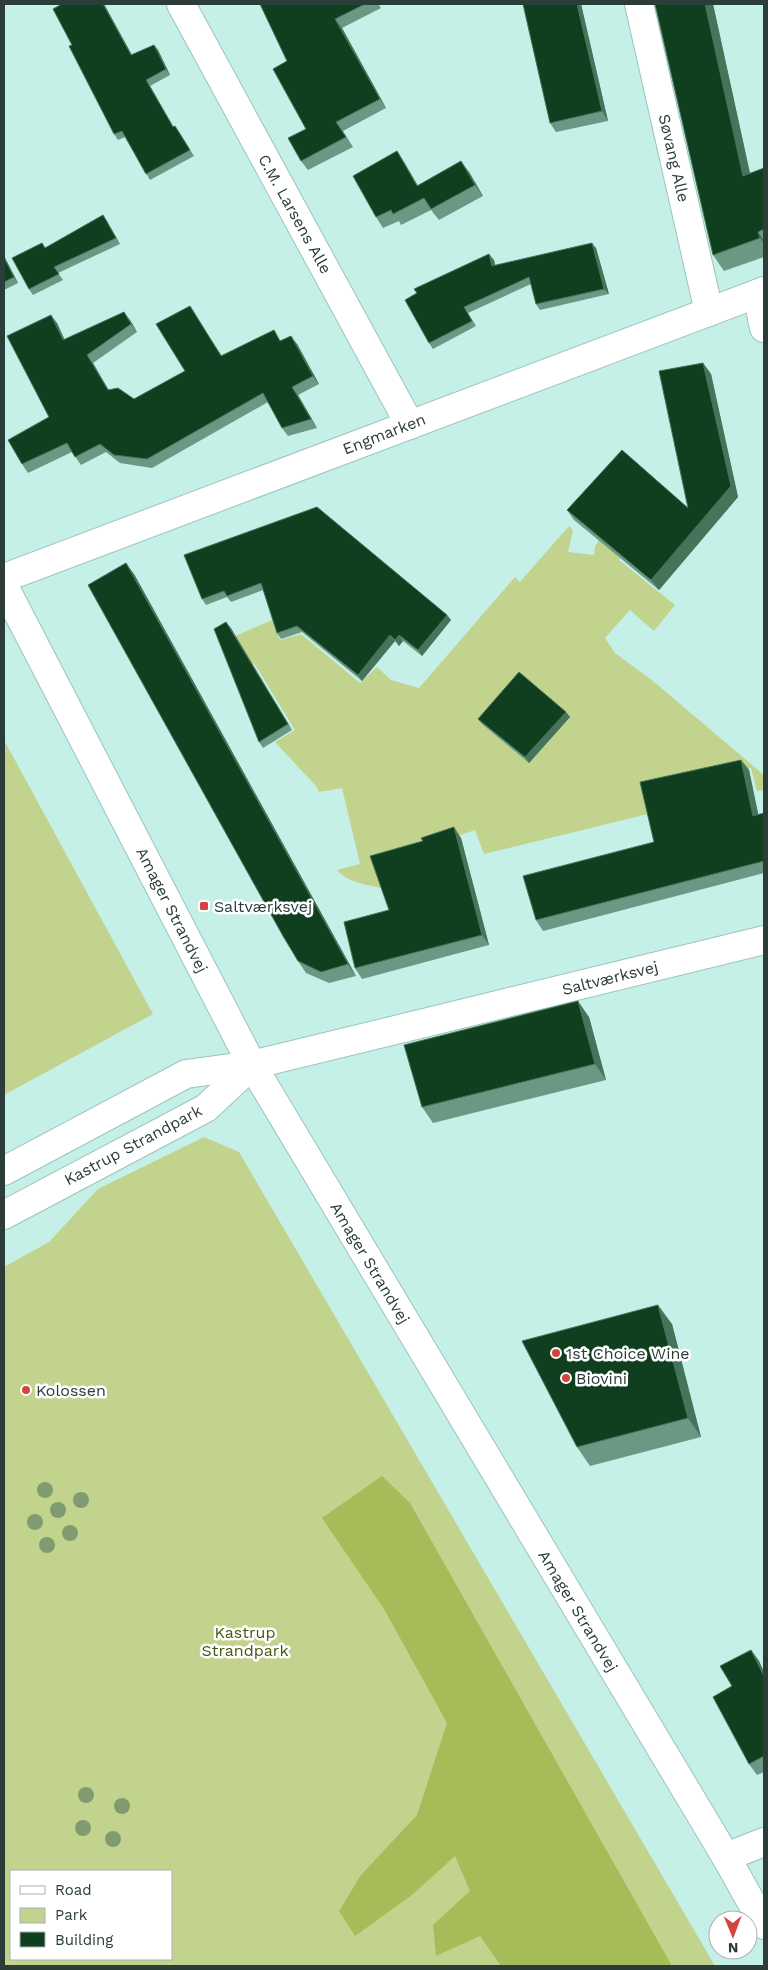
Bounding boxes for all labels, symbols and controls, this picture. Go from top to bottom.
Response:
street label: Søvang Alle [655,112,693,204]
street label: C.M. Larsens Alle [254,151,336,277]
street label: Engmarken [340,409,428,459]
street label: Amager Strandvej [132,844,212,976]
place label: Saltværksvej [214,897,312,916]
marker: Saltværksvej [198,900,210,912]
street label: Saltværksvej [560,957,660,999]
street label: Kastrup Strandpark [61,1101,205,1189]
street label: Amager Strandvej [326,1199,414,1327]
place label: 1st Choice Wine [566,1344,690,1363]
marker: 1st Choice Wine [550,1347,562,1359]
place label: Biovini [576,1369,627,1388]
marker: Biovini [560,1372,572,1384]
place label: Kolossen [36,1381,106,1400]
marker: Kolossen [20,1384,32,1396]
street label: Amager Strandvej [534,1547,622,1675]
park label: Kastrup Strandpark [202,1623,288,1660]
legend [10,1870,172,1960]
text: Road [55,1881,92,1899]
text: Park [55,1906,88,1924]
north arrow [708,1910,758,1960]
text: Building [55,1931,113,1949]
text: N [728,1940,739,1956]

